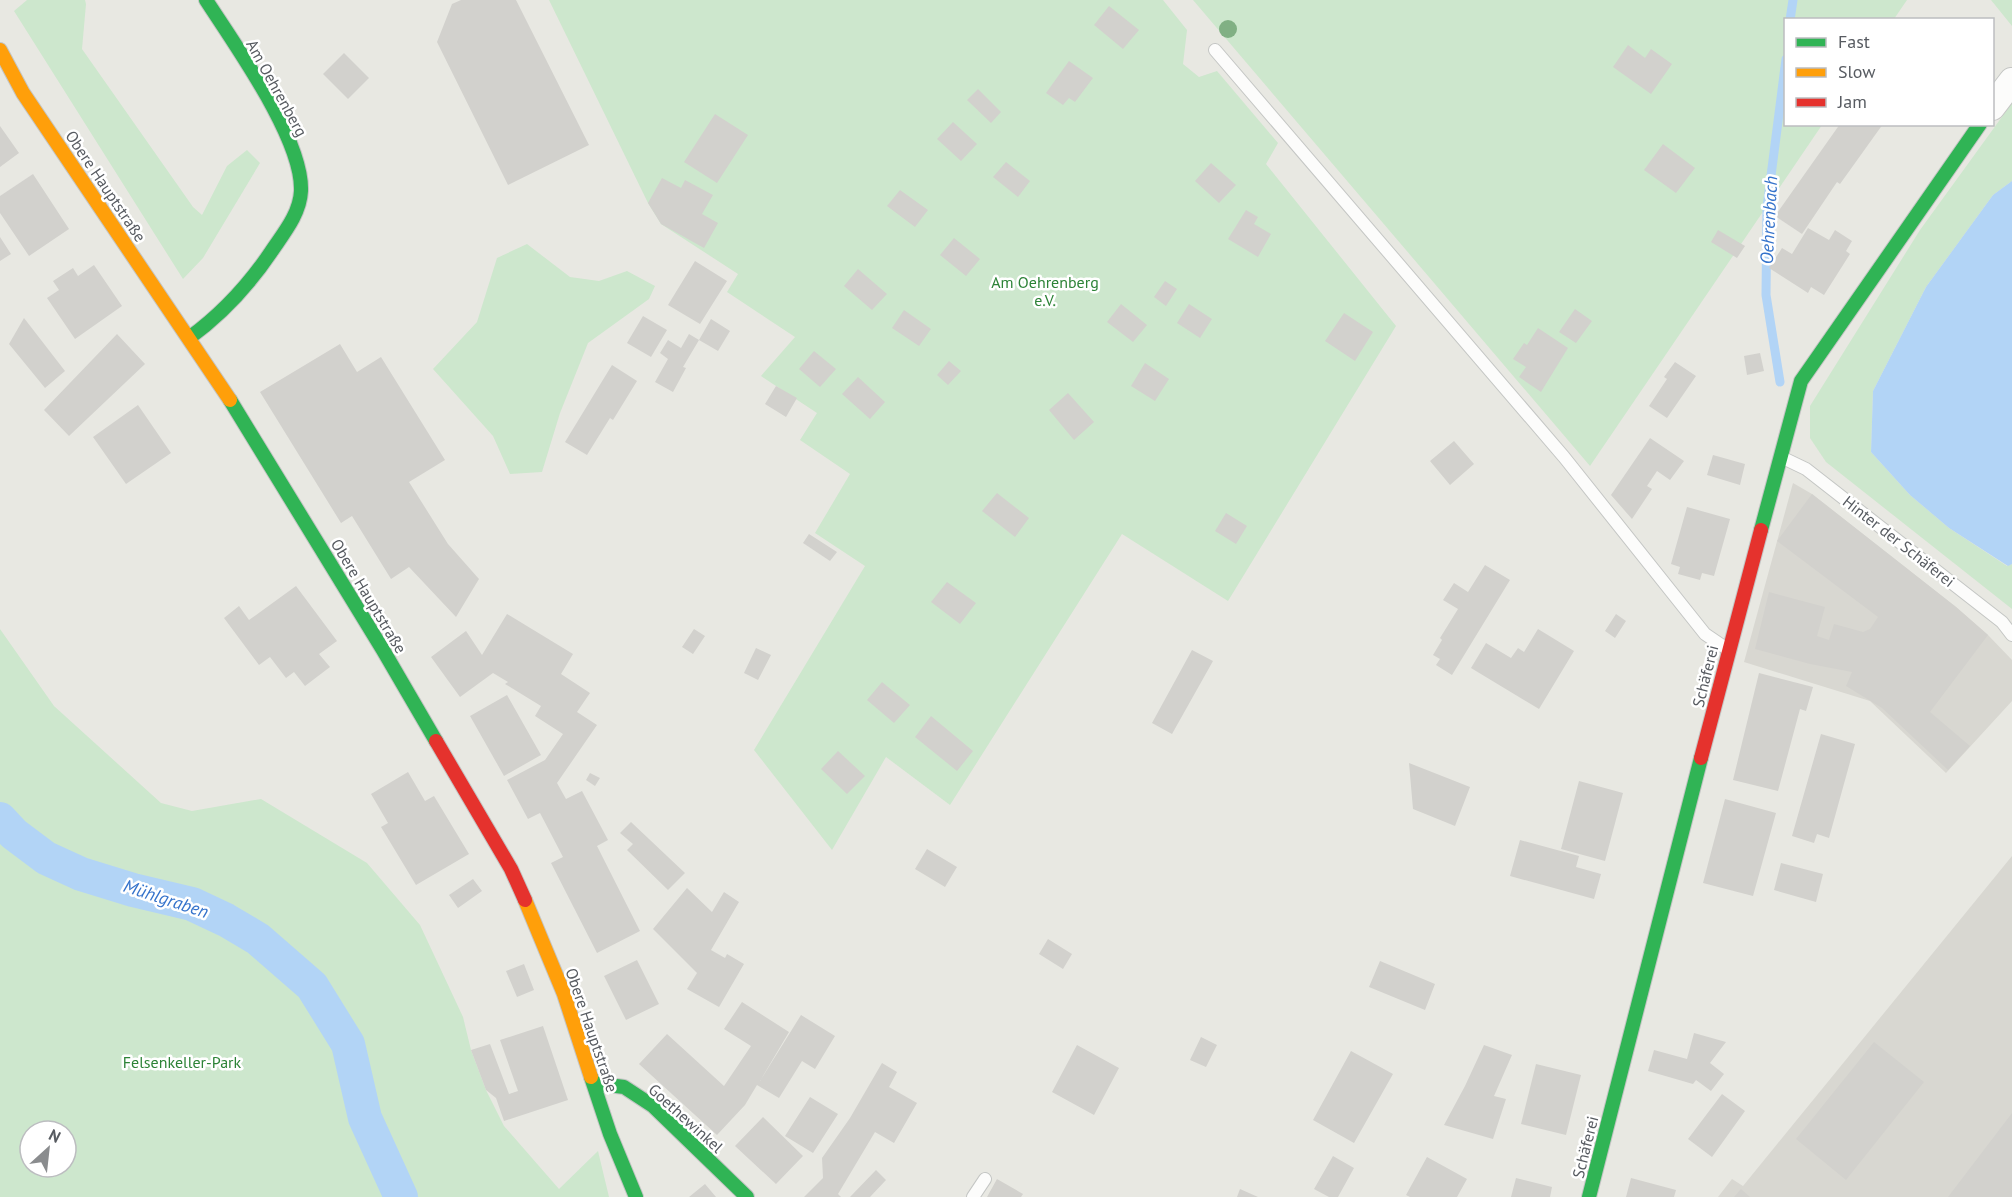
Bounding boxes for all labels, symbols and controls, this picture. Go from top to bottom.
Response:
legend [1784,18,1994,126]
text: Fast [1838,30,1870,53]
street label: Am Oehrenberg [242,36,312,140]
text: Slow [1838,60,1876,83]
text: Jam [1837,90,1867,113]
street label: Obere Hauptstraße [61,126,151,246]
water label: Oehrenbach [1755,175,1782,265]
park label: Am Oehrenberg e.V. [991,272,1099,310]
street label: Hinter der Schäferei [1839,491,1959,591]
street label: Obere Hauptstraße [327,535,411,657]
street label: Schäferei [1688,643,1722,709]
water label: Mühlgraben [121,874,212,923]
street label: Obere Hauptstraße [561,965,623,1095]
park label: Felsenkeller-Park [123,1052,242,1072]
street label: Goethewinkel [644,1079,728,1157]
street label: Schäferei [1568,1114,1602,1180]
north arrow [18,1119,78,1179]
text: N [46,1124,64,1147]

